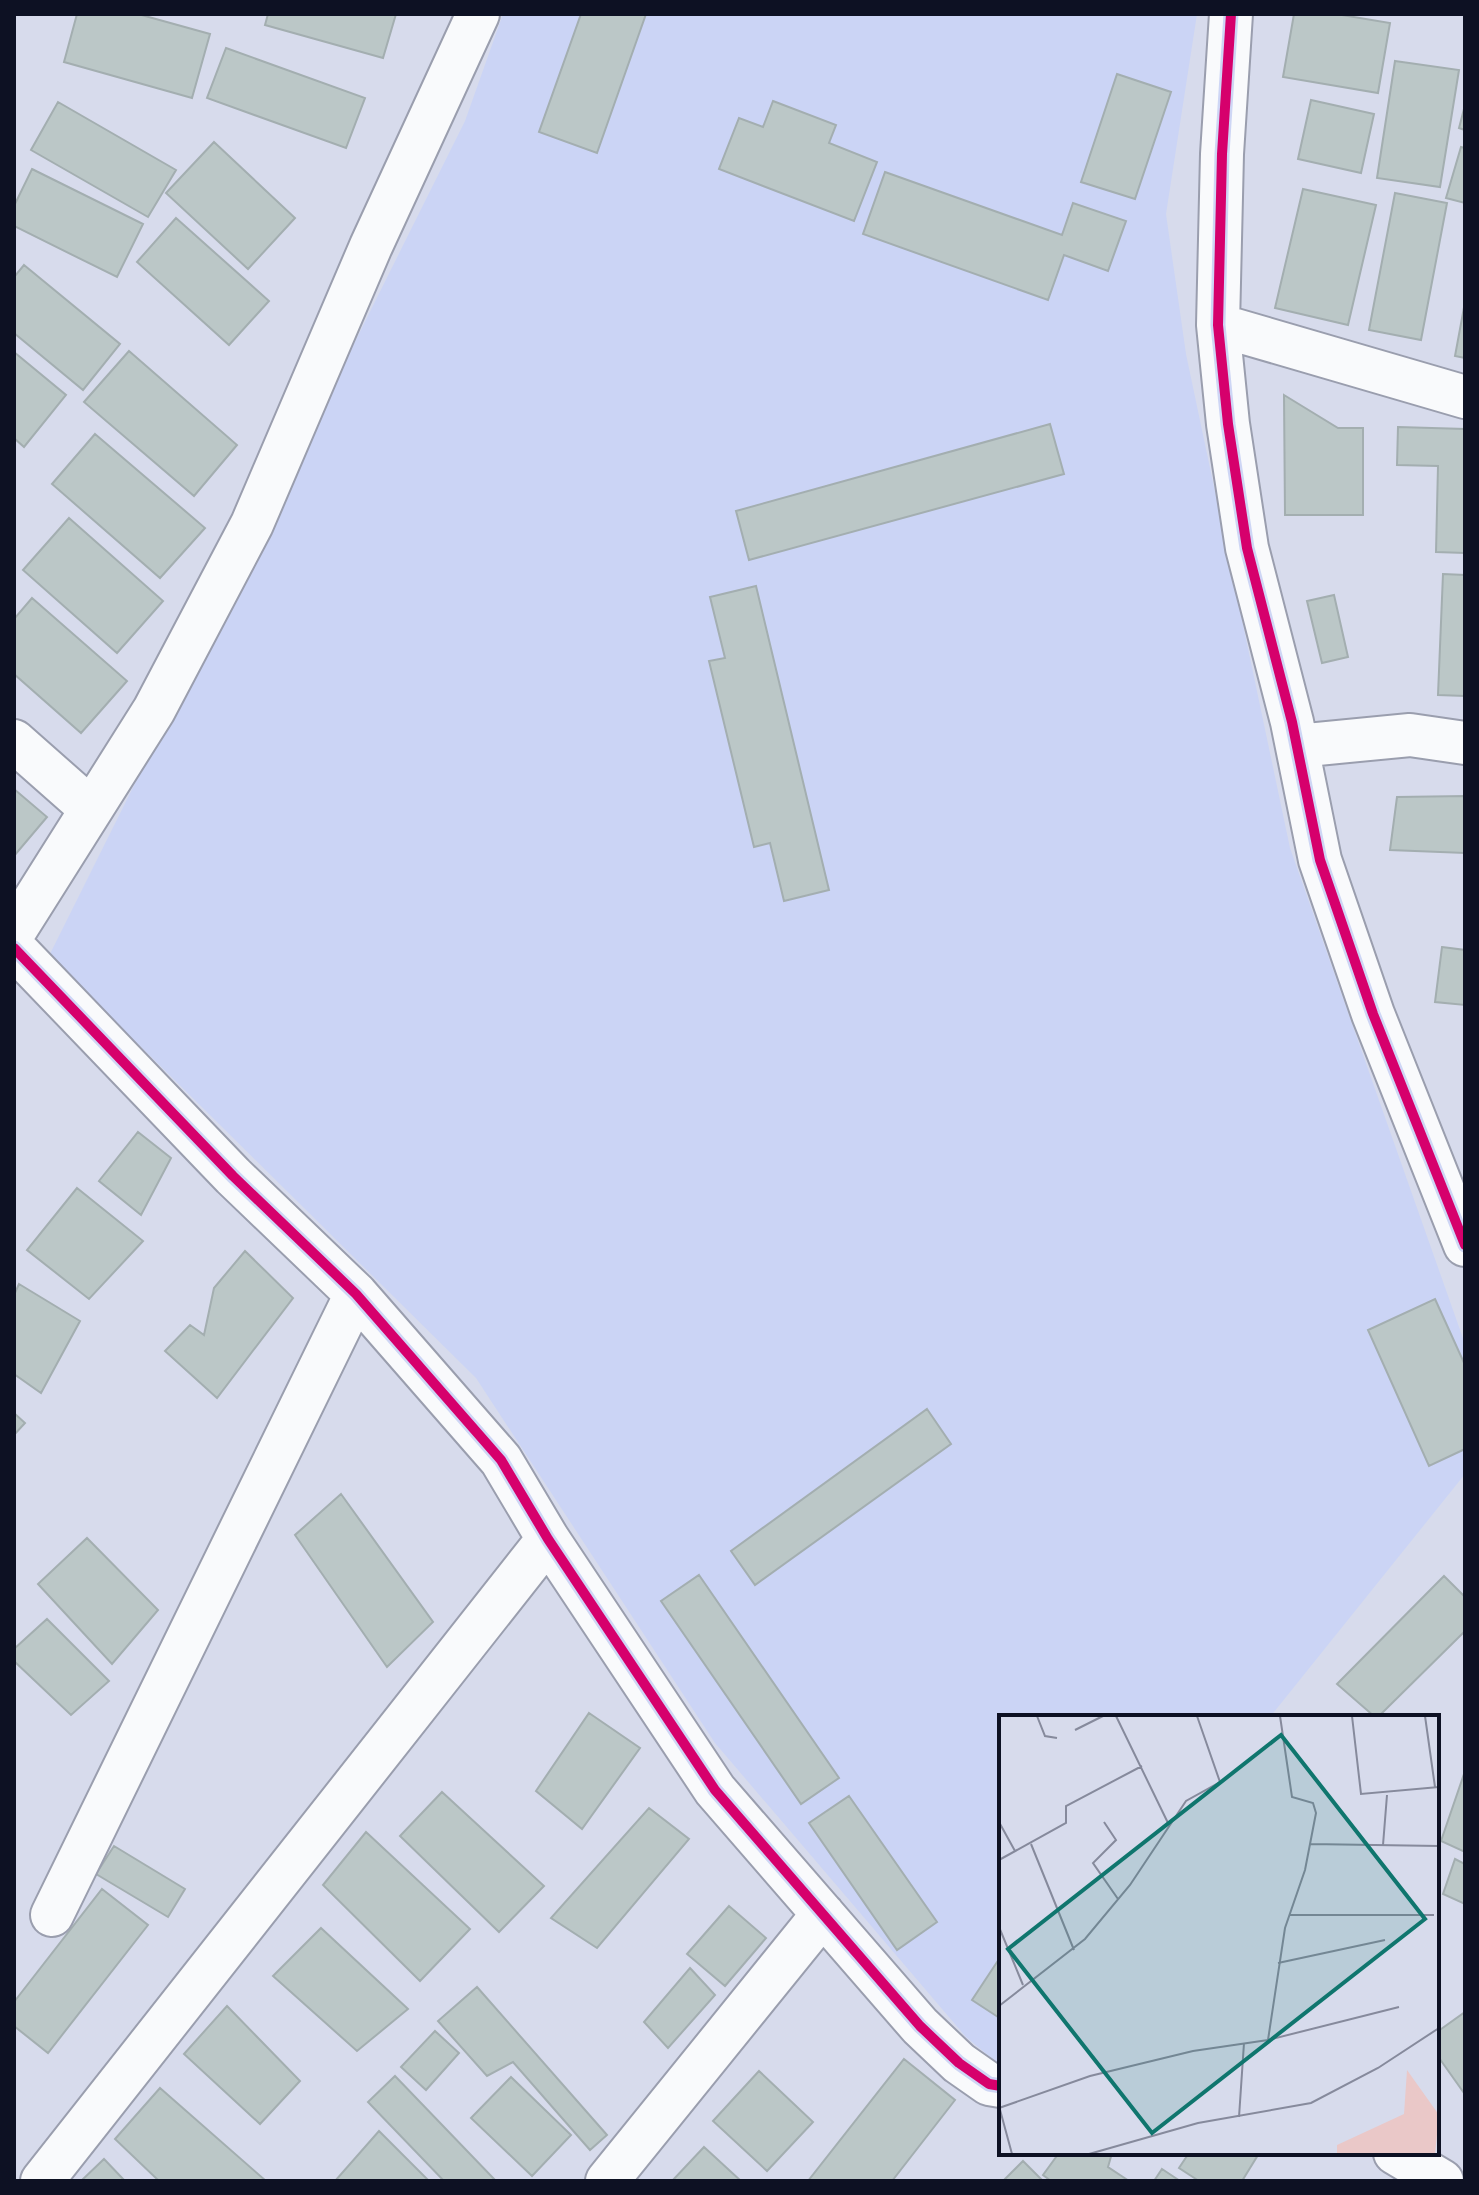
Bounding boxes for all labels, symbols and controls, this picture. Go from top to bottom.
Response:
inset map [999,1715,1439,2155]

